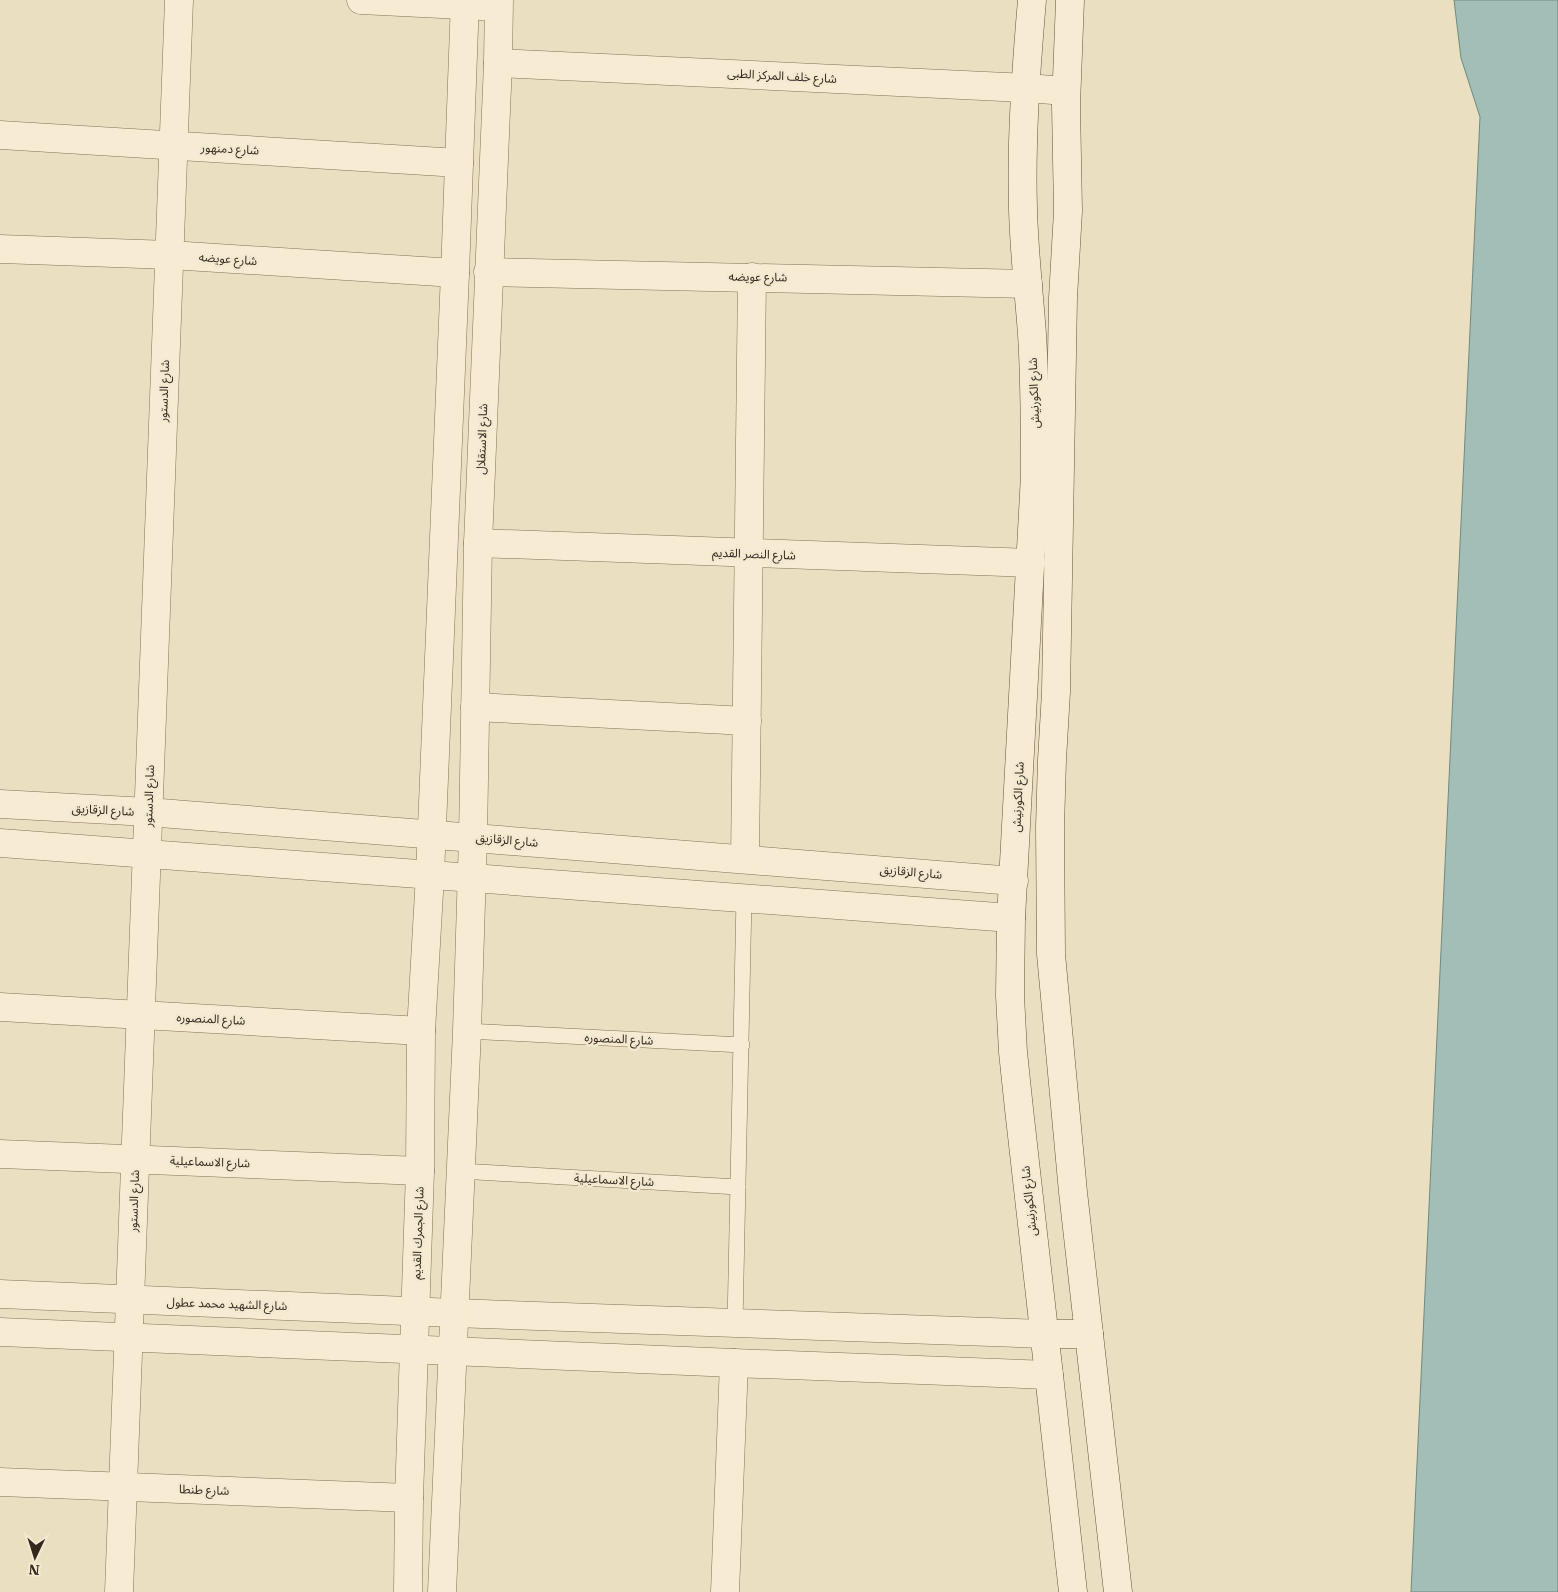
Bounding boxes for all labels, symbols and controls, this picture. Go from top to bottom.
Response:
street label: شارع خلف المركز الطبى [727,65,837,88]
street label: شارع دمنهور [199,139,260,160]
street label: شارع عويضه [198,249,258,270]
street label: شارع عويضه [729,268,787,287]
street label: شارع الكورنيش [1025,357,1044,429]
street label: شارع الدستور [155,359,174,424]
street label: شارع الاستقلال [473,403,492,475]
street label: شارع النصر القديم [712,545,796,564]
street label: شارع الكورنيش [1008,761,1029,833]
street label: شارع الدستور [140,764,159,829]
street label: شارع الزقازيق [71,800,135,821]
street label: شارع الزقازيق [475,829,539,852]
street label: شارع الزقازيق [879,861,943,884]
street label: شارع المنصوره [176,1009,246,1030]
street label: شارع المنصوره [584,1029,654,1050]
street label: شارع الاسماعيلية [170,1153,250,1172]
street label: شارع الكورنيش [1017,1165,1042,1237]
street label: شارع الدستور [125,1169,144,1234]
street label: شارع الاسماعيلية [573,1170,655,1191]
street label: شارع الجمرك القديم [408,1186,429,1280]
street label: شارع الشهيد محمد عطول [166,1294,288,1315]
street label: شارع طنطا [178,1481,229,1500]
north arrow [10,1532,60,1582]
text: N [28,1561,40,1579]

